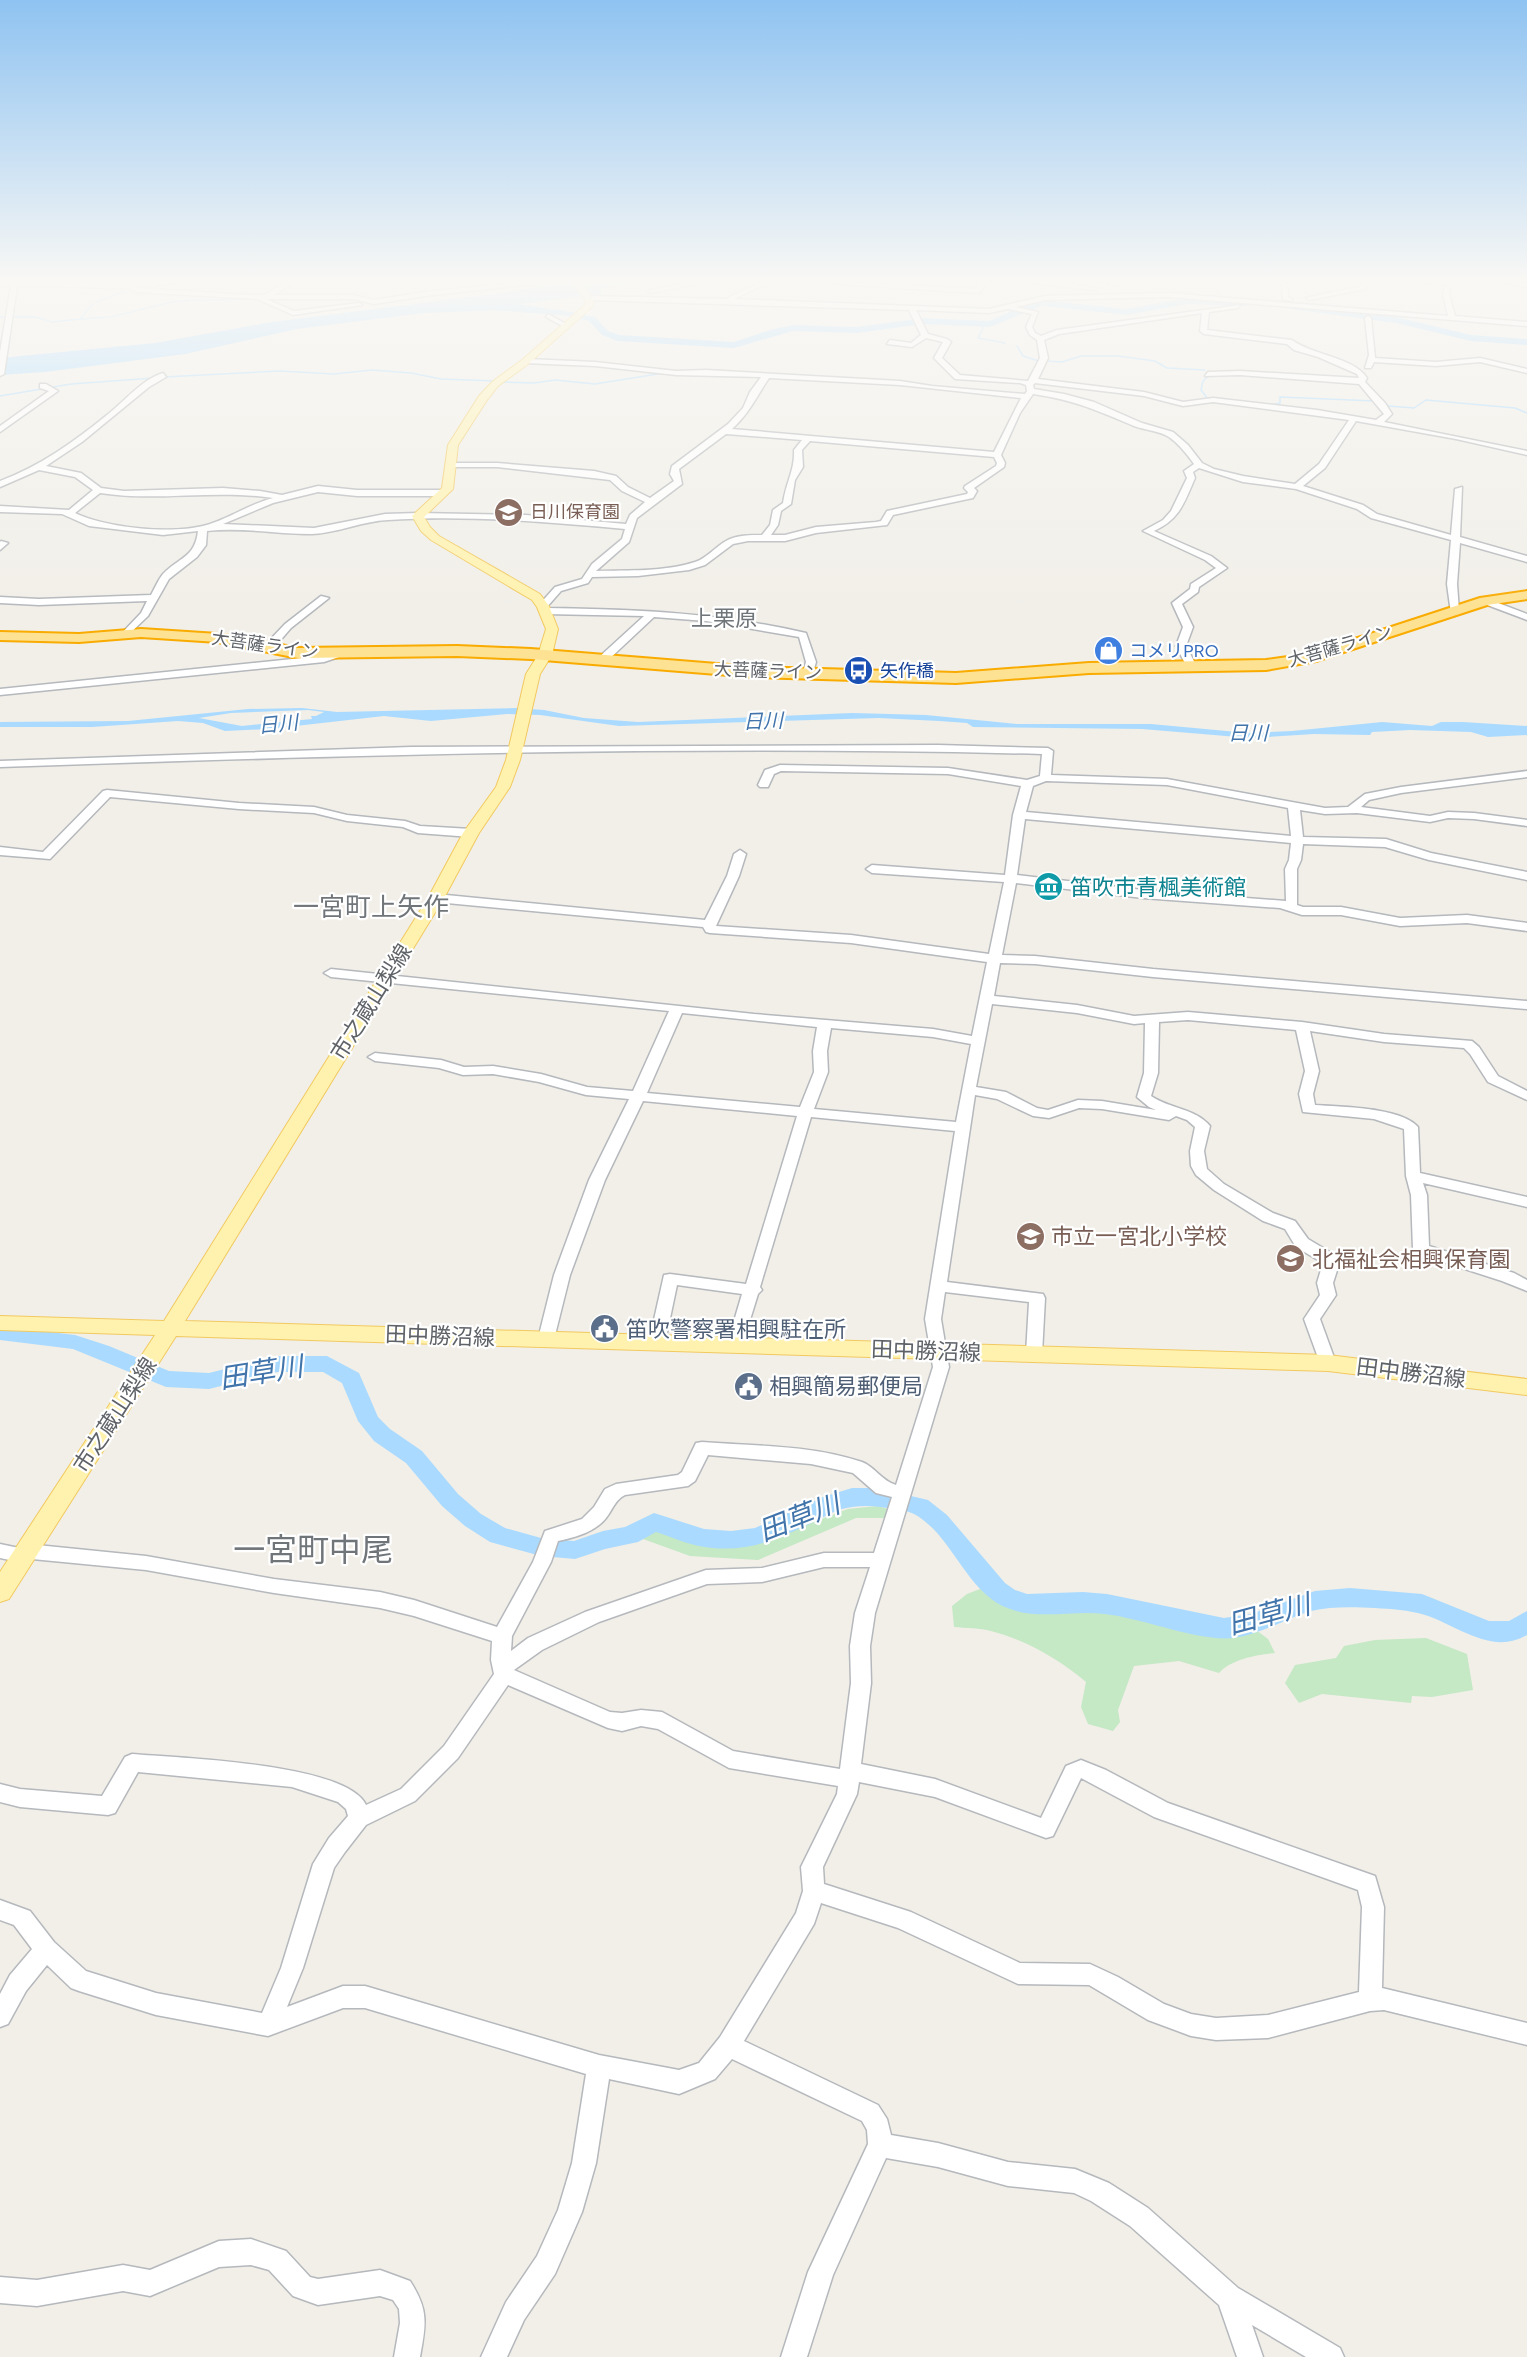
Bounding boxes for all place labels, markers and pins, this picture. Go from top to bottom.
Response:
school or university icon: 日川保育園 [493,496,525,528]
place label: 日川保育園 [530,501,620,523]
shop icon: コメリPRO [1092,635,1124,667]
place label: コメリPRO [1129,640,1219,662]
bus stop icon: 矢作橋 [843,655,875,687]
place label: 矢作橋 [880,660,934,682]
museum icon: 笛吹市青楓美術館 [1033,871,1065,903]
place label: 笛吹市青楓美術館 [1070,874,1246,901]
school or university icon: 市立一宮北小学校 [1014,1220,1046,1252]
place label: 市立一宮北小学校 [1051,1223,1227,1250]
school or university icon: 北福祉会相興保育園 [1275,1243,1307,1275]
place label: 北福祉会相興保育園 [1312,1246,1510,1273]
public building icon: 笛吹警察署相興駐在所 [589,1313,621,1345]
place label: 笛吹警察署相興駐在所 [626,1316,846,1343]
public building icon: 相興簡易郵便局 [732,1370,764,1402]
place label: 相興簡易郵便局 [769,1373,923,1400]

